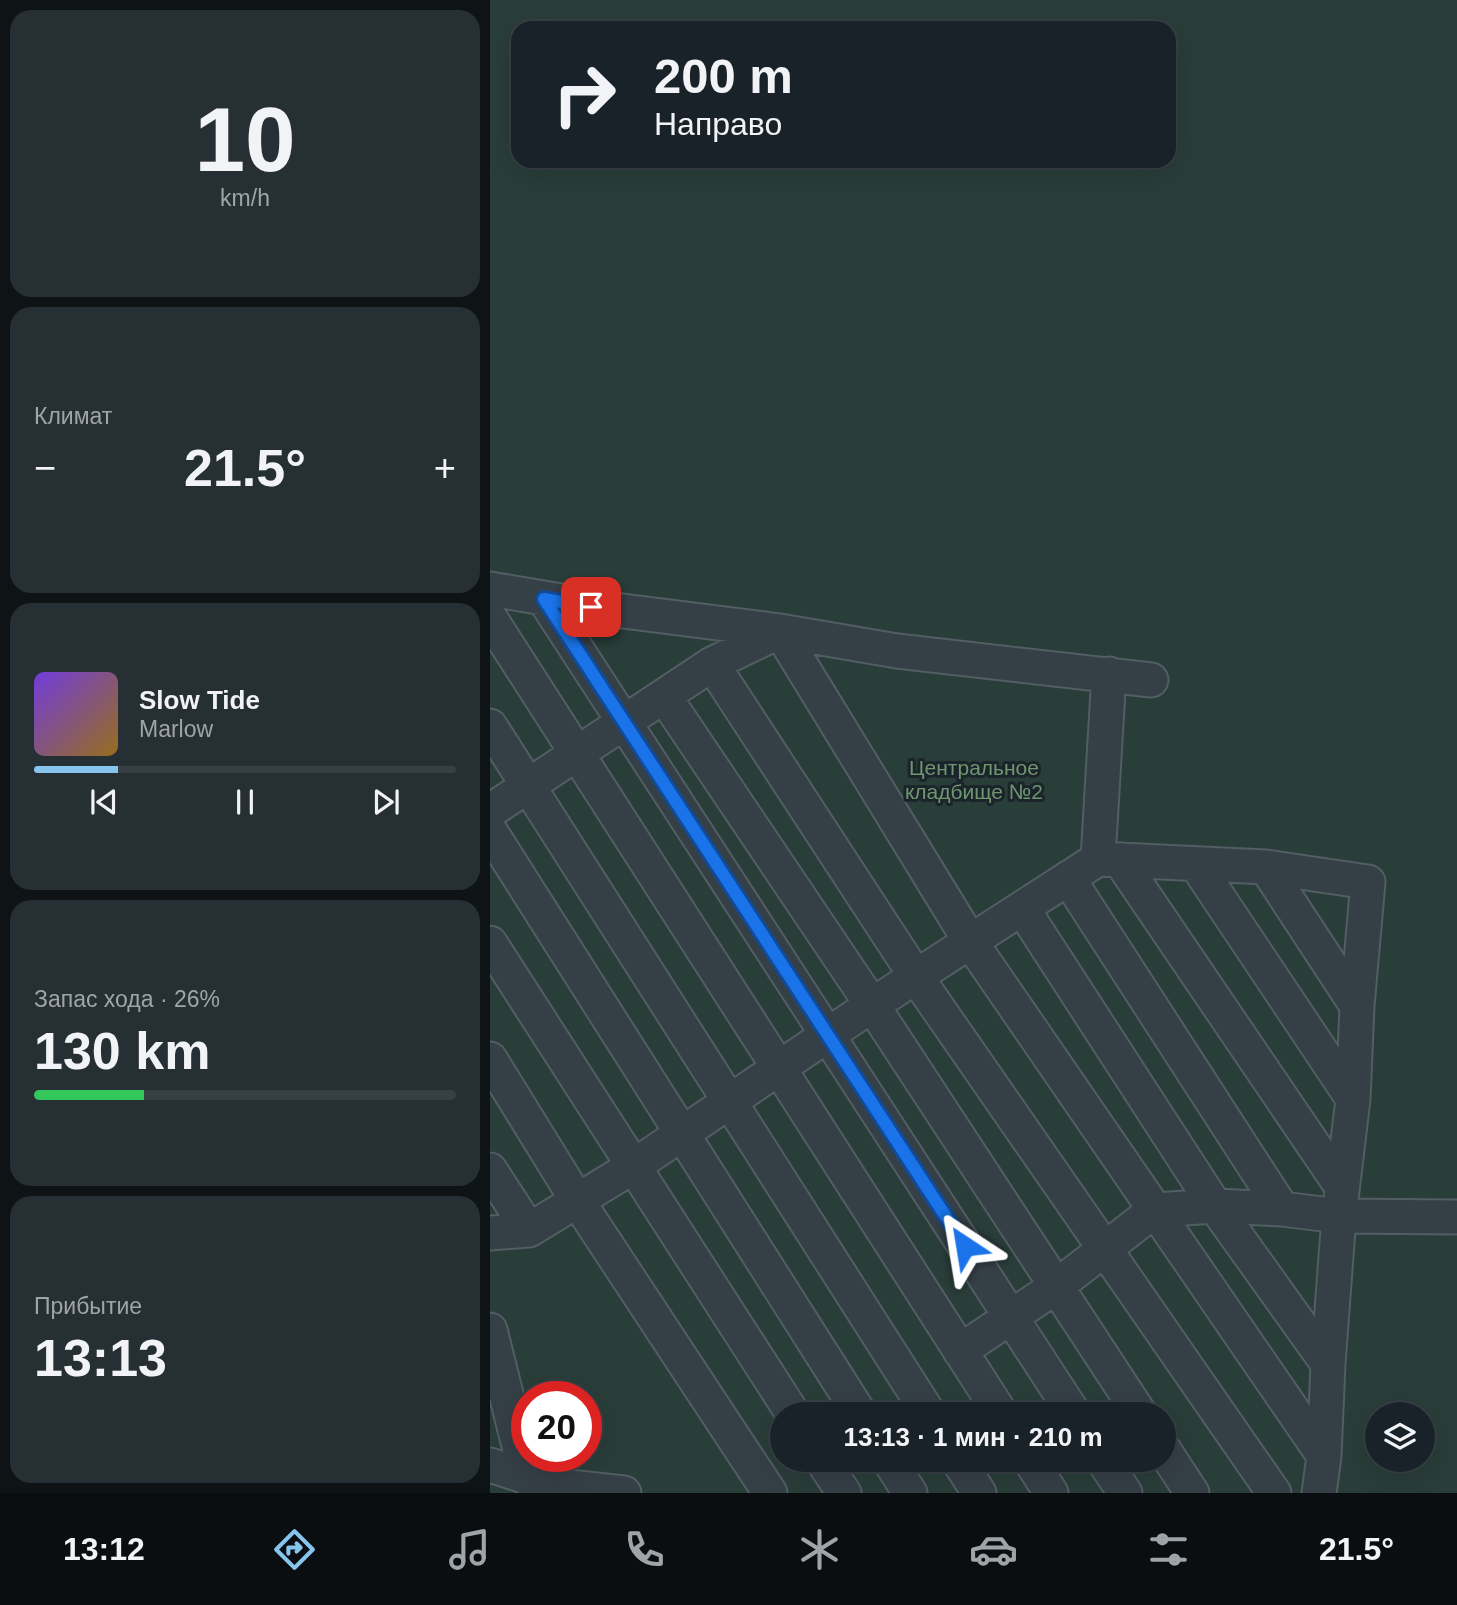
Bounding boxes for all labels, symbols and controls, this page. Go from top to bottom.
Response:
icon: right [539,49,630,140]
text: 200 m [654,49,793,103]
text: 10 [194,89,296,190]
text: Направо [654,106,782,142]
text: km/h [220,185,270,211]
text: Климат [34,403,112,429]
text: 21.5° [184,439,306,497]
text: − [34,447,56,489]
text: + [434,447,456,489]
pin [561,577,621,637]
icon: arrive [572,588,610,626]
text: Slow Tide [139,685,260,715]
text: Marlow [139,716,213,742]
park label: Центральное кладбище №2 [905,756,1043,803]
icon: previous [85,783,123,821]
icon: pause [226,783,264,821]
icon: next [367,783,405,821]
text: Запас хода · 26% [34,986,220,1012]
text: 130 km [34,1022,210,1080]
position arrow [928,1209,1002,1283]
text: Прибытие [34,1293,142,1319]
text: 13:13 [34,1329,167,1387]
speed limit sign: 20 [511,1381,602,1472]
map controls [1365,1402,1435,1472]
button: layers [1365,1402,1435,1472]
text: 13:13 · 1 мин · 210 m [843,1422,1103,1452]
icon: directions [270,1525,319,1574]
icon: music [445,1525,494,1574]
icon: phone [620,1525,669,1574]
icon: climate [795,1525,844,1574]
icon: car [969,1525,1018,1574]
icon: filters [1144,1525,1193,1574]
text: 13:12 [63,1531,145,1567]
text: 21.5° [1319,1531,1394,1567]

